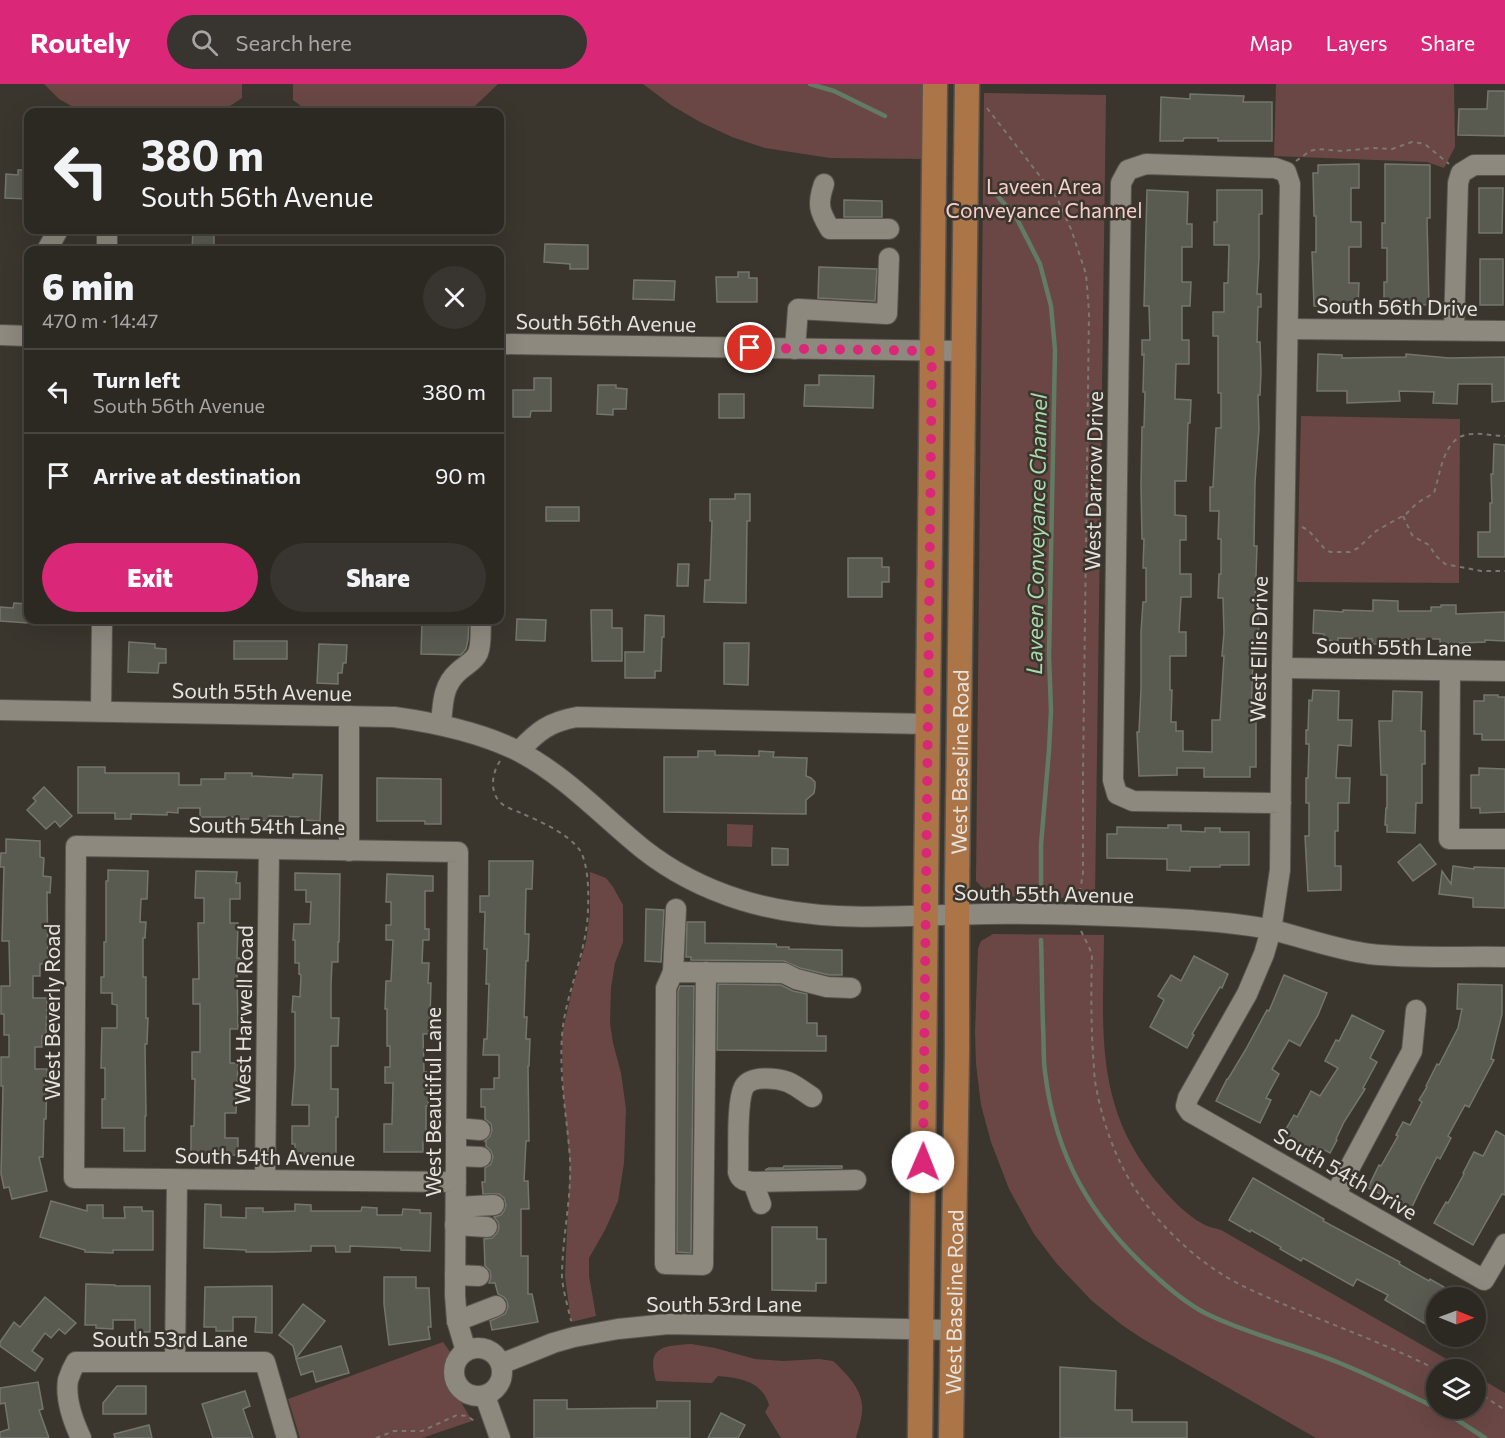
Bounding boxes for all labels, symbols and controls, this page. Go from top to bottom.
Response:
search box [167,15,587,69]
text: Routely [30,25,131,59]
icon: search [188,26,221,59]
text: Search here [236,29,352,56]
text: Map [1249,30,1293,55]
text: Layers [1326,30,1388,55]
text: Share [1421,30,1475,55]
text: 380 m [141,128,264,180]
icon: left [42,132,120,210]
park label: Laveen Area Conveyance Channel [946,173,1142,222]
text: South 56th Avenue [141,180,373,213]
text: 6 min [42,263,134,307]
button: close [423,266,486,329]
street label: South 56th Drive [1316,292,1478,320]
text: 470 m · 14:47 [42,308,158,332]
street label: South 56th Avenue [515,308,697,336]
pin [724,322,775,373]
icon: arrive [733,331,766,364]
text: Turn left [93,366,180,393]
icon: left [42,375,75,408]
text: 380 m [422,378,486,405]
street label: West Darrow Drive [1079,391,1107,571]
text: South 56th Avenue [93,393,265,417]
water label: Laveen Conveyance Channel [1020,393,1052,675]
icon: arrive [42,459,75,492]
text: Arrive at destination [93,462,301,489]
text: 90 m [435,462,486,489]
button: Exit [42,543,258,612]
button: Share [270,543,486,612]
street label: West Ellis Drive [1244,576,1272,722]
street label: South 55th Lane [1316,632,1472,660]
street label: West Baseline Road [945,669,972,855]
street label: South 55th Avenue [172,677,352,705]
street label: South 54th Lane [188,811,346,839]
street label: South 55th Avenue [954,879,1134,907]
street label: West Beverly Road [39,924,64,1100]
street label: West Harwell Road [229,925,257,1105]
street label: West Beautiful Lane [420,1007,445,1197]
street label: South 54th Drive [1270,1122,1422,1224]
position arrow [891,1130,955,1194]
street label: South 54th Avenue [174,1142,356,1170]
street label: West Baseline Road [939,1209,967,1395]
north arrow [1426,1287,1486,1347]
map controls [1426,1287,1486,1419]
street label: South 53rd Lane [646,1291,802,1316]
street label: South 53rd Lane [92,1326,248,1351]
button: layers [1426,1359,1486,1419]

